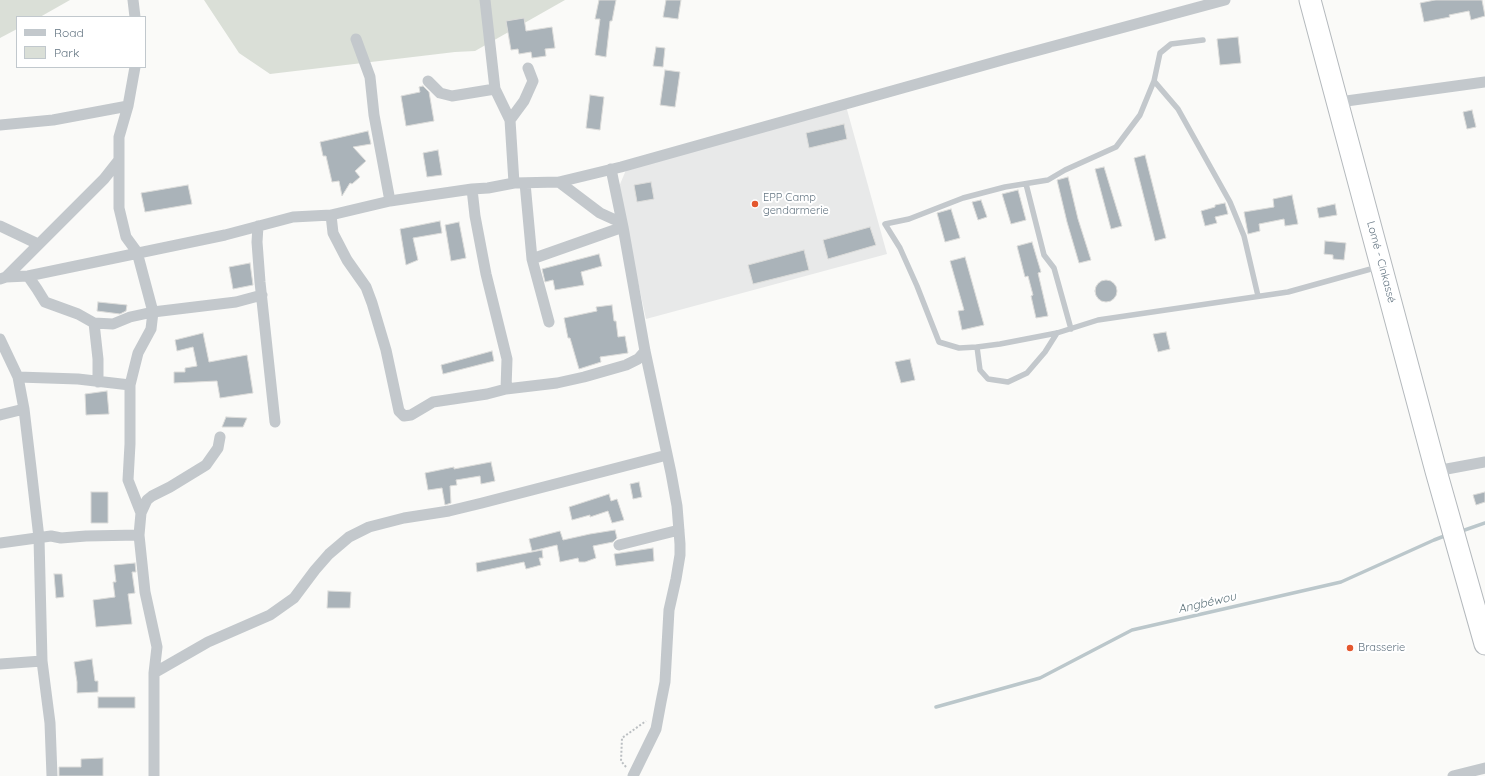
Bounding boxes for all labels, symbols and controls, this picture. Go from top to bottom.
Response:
legend [16,16,146,68]
text: Road [54,25,84,40]
text: Park [54,45,79,60]
place label: EPP Camp gendarmerie [763,191,829,217]
marker: EPP Camp gendarmerie [750,199,760,209]
street label: Lomé - Cinkassé [1364,220,1398,304]
water label: Angbéwou [1176,589,1238,617]
place label: Brasserie [1358,641,1405,655]
marker: Brasserie [1345,643,1355,653]

